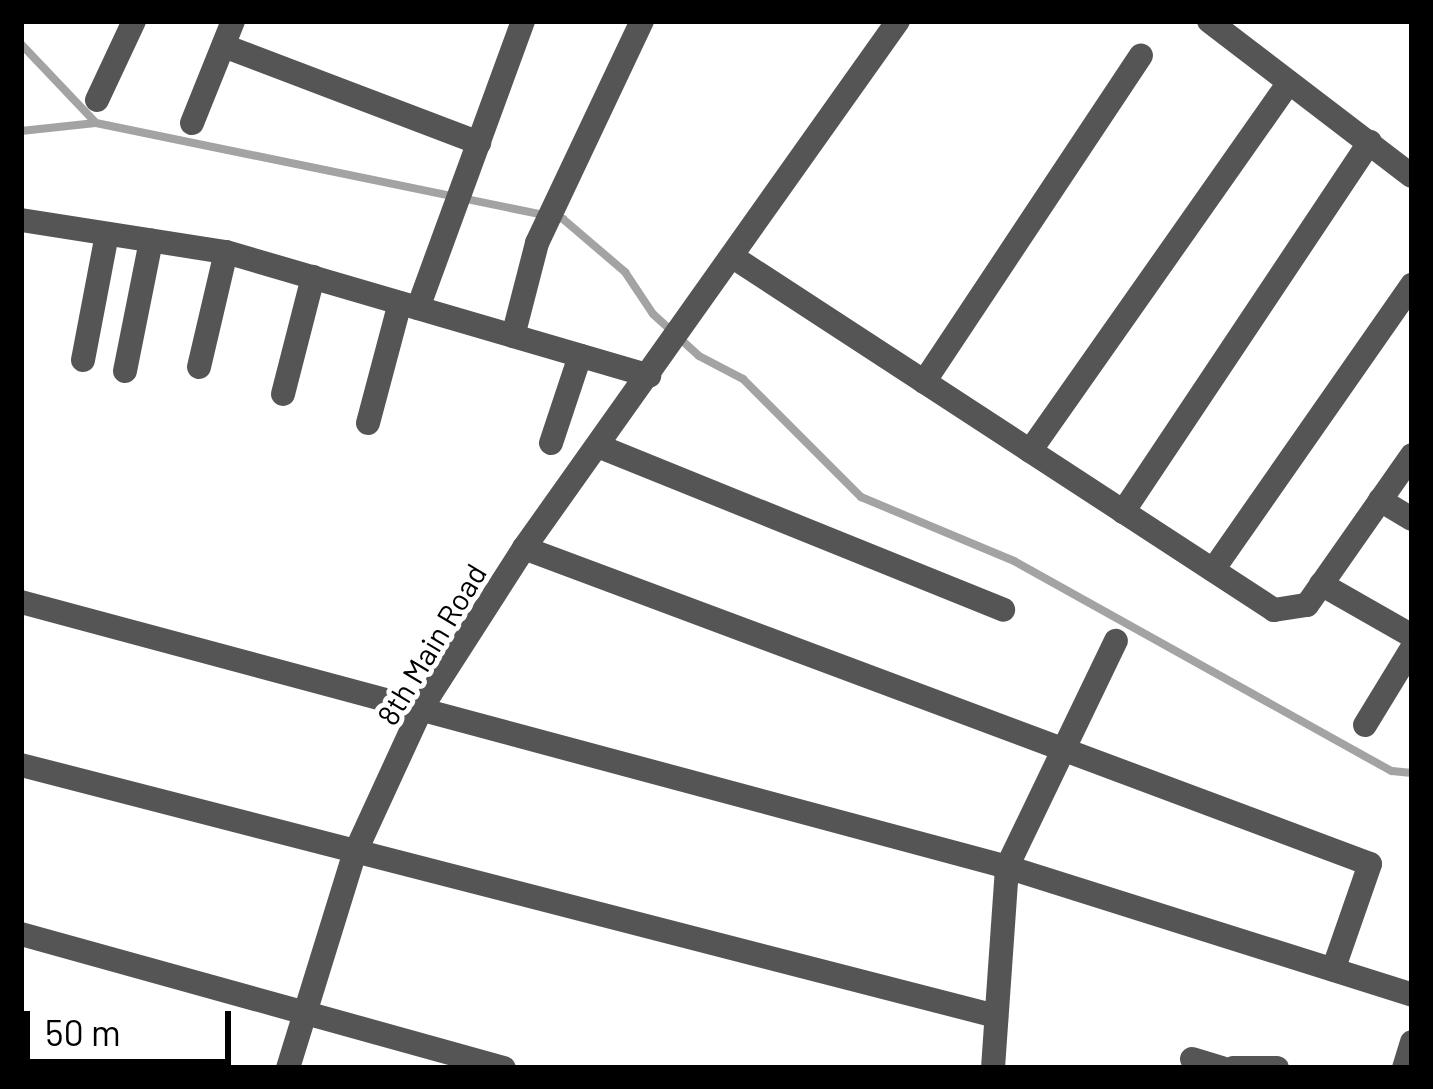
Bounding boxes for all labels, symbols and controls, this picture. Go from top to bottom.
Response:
street label: 8th Main Road [369,557,493,731]
scale bar [30,987,237,1061]
text: 50 m [45,1010,121,1053]

